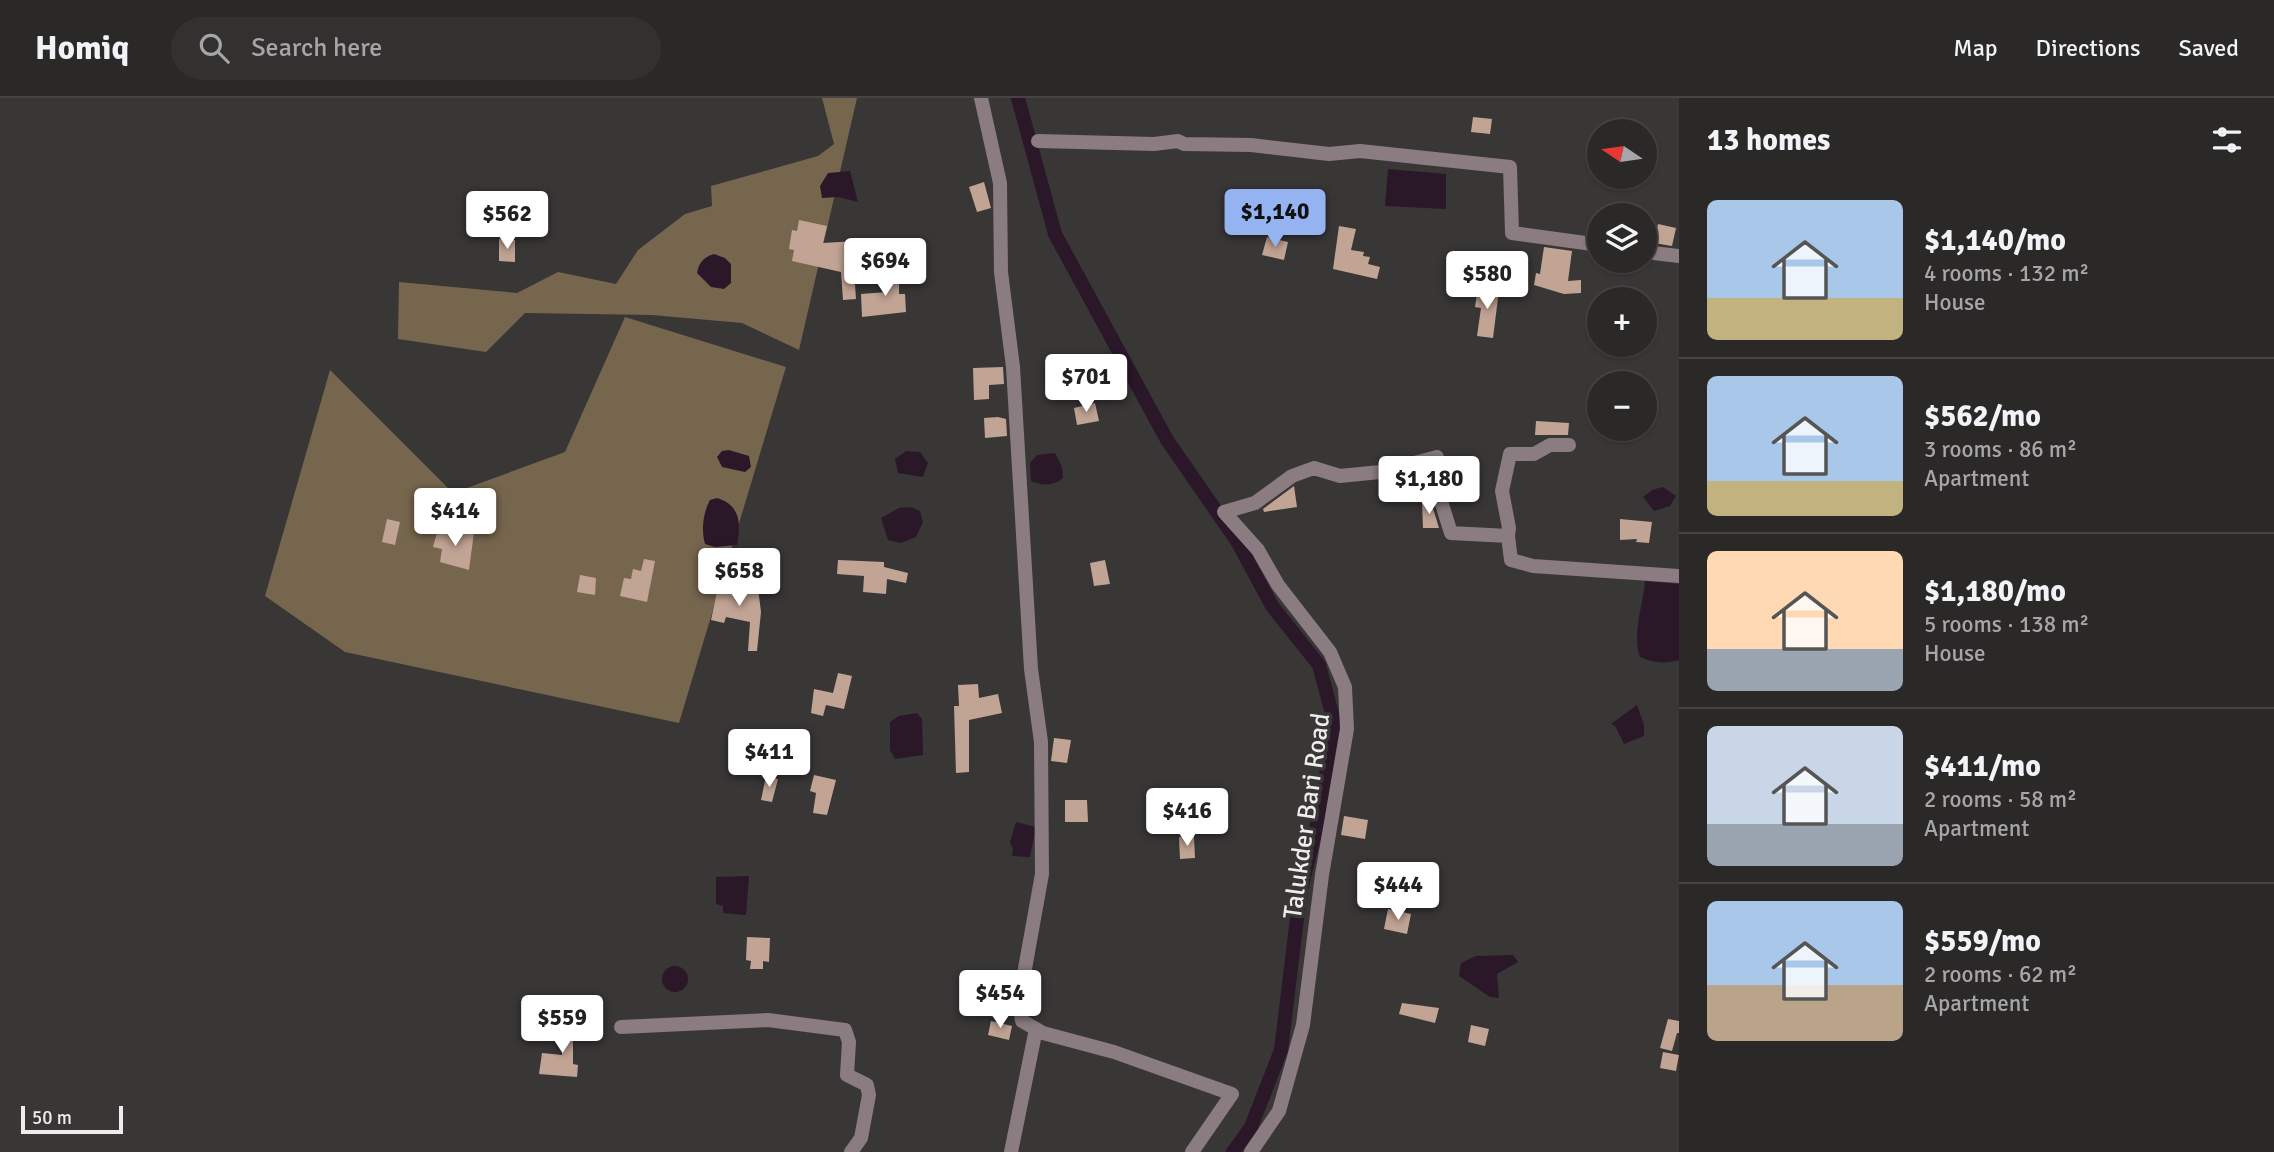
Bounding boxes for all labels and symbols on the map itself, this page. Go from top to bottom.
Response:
north arrow [1587,119,1657,189]
pin: $1,140 [1218,190,1332,249]
pin: $562 [466,192,548,251]
pin: $694 [844,238,926,298]
pin: $580 [1446,252,1528,311]
pin: $701 [1045,354,1127,414]
pin: $1,180 [1372,456,1486,516]
pin: $414 [414,489,496,548]
pin: $658 [698,548,780,608]
street label: Talukder Bari Road [1277,711,1337,921]
pin: $411 [728,730,810,789]
pin: $416 [1146,788,1228,848]
pin: $444 [1357,862,1439,922]
pin: $454 [959,970,1041,1030]
pin: $559 [521,996,603,1055]
scale bar [21,1103,122,1135]

